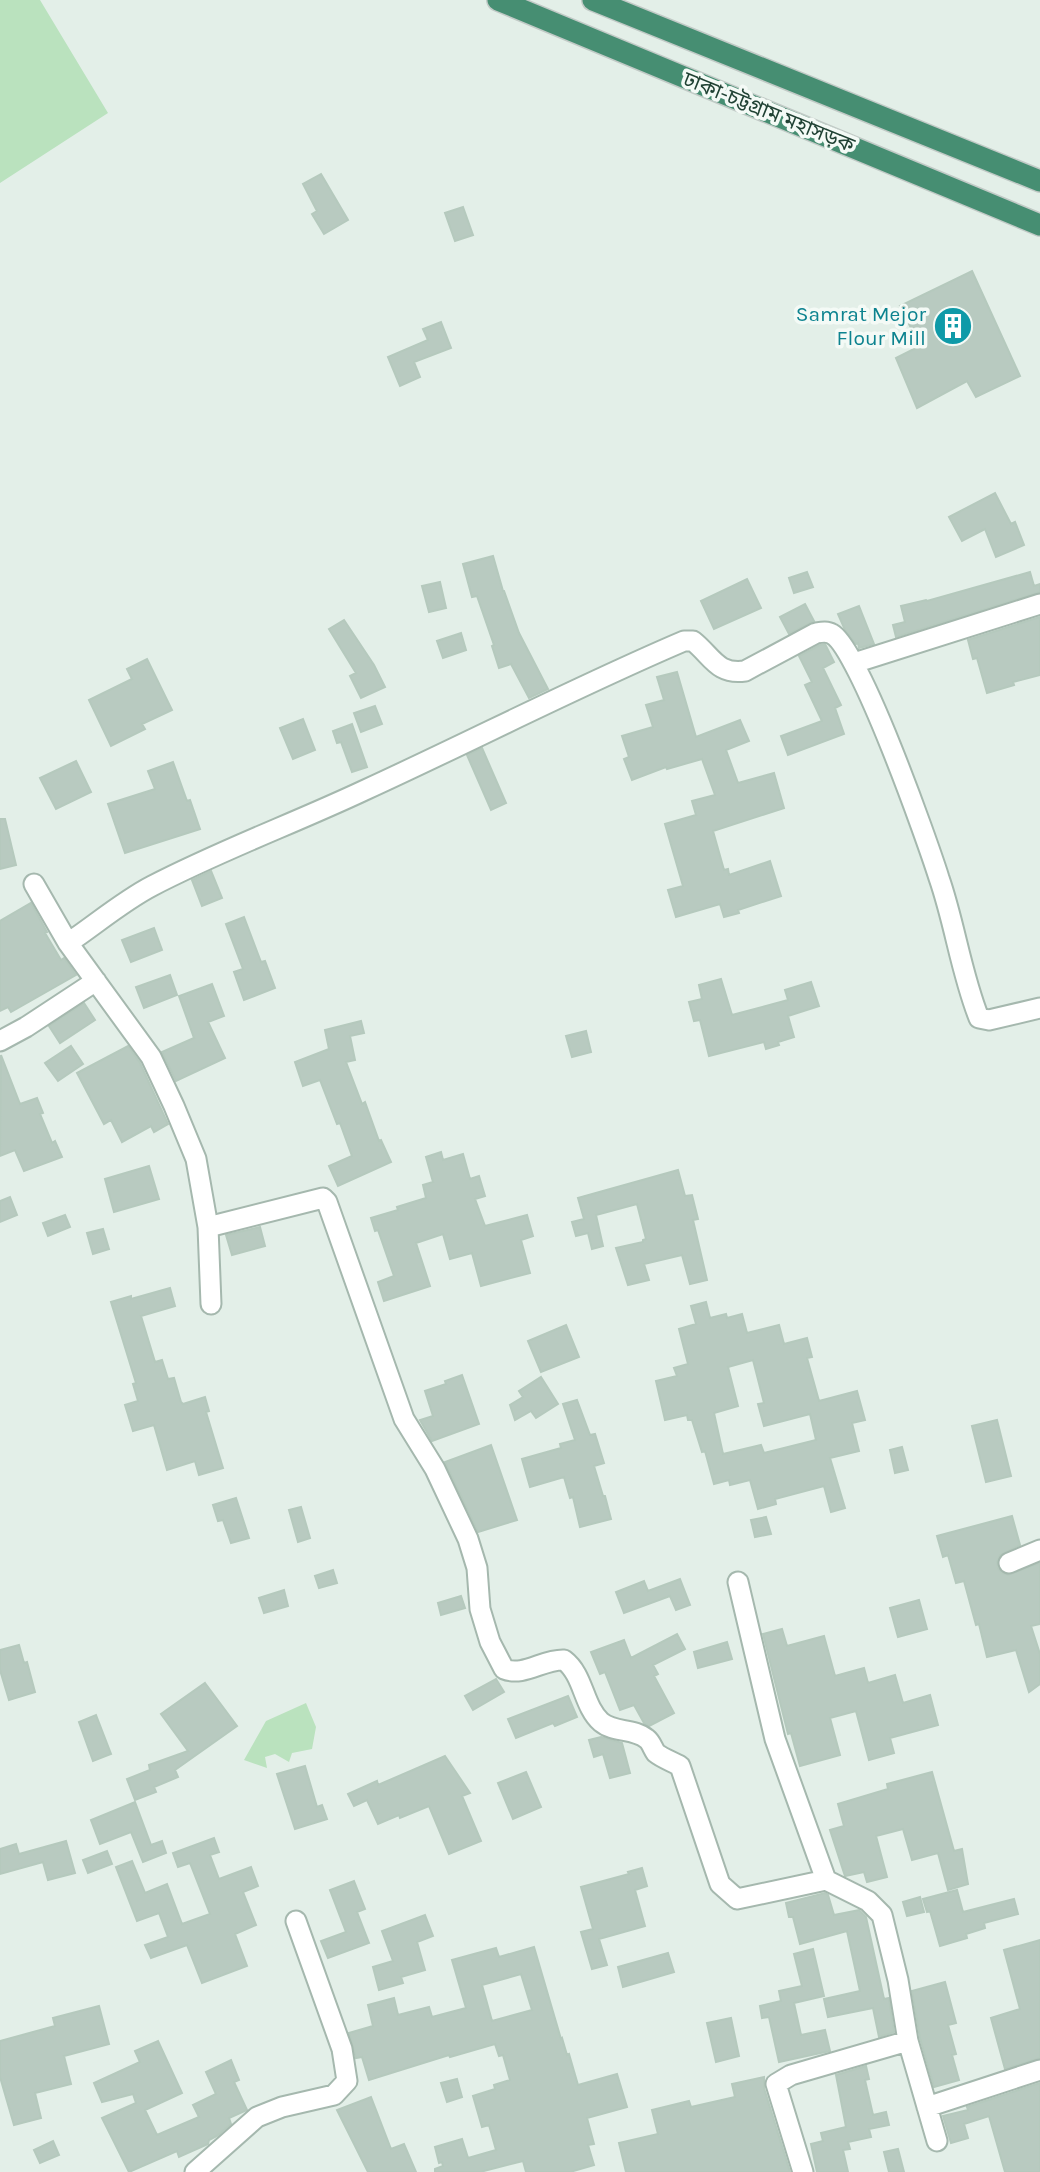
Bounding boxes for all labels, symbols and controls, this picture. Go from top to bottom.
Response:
street label: ঢাকা-চট্টগ্রাম মহাসড়ক [679,66,859,158]
place label: Samrat Mejor Flour Mill [796,302,926,350]
building icon: Samrat Mejor Flour Mill [932,305,974,347]

